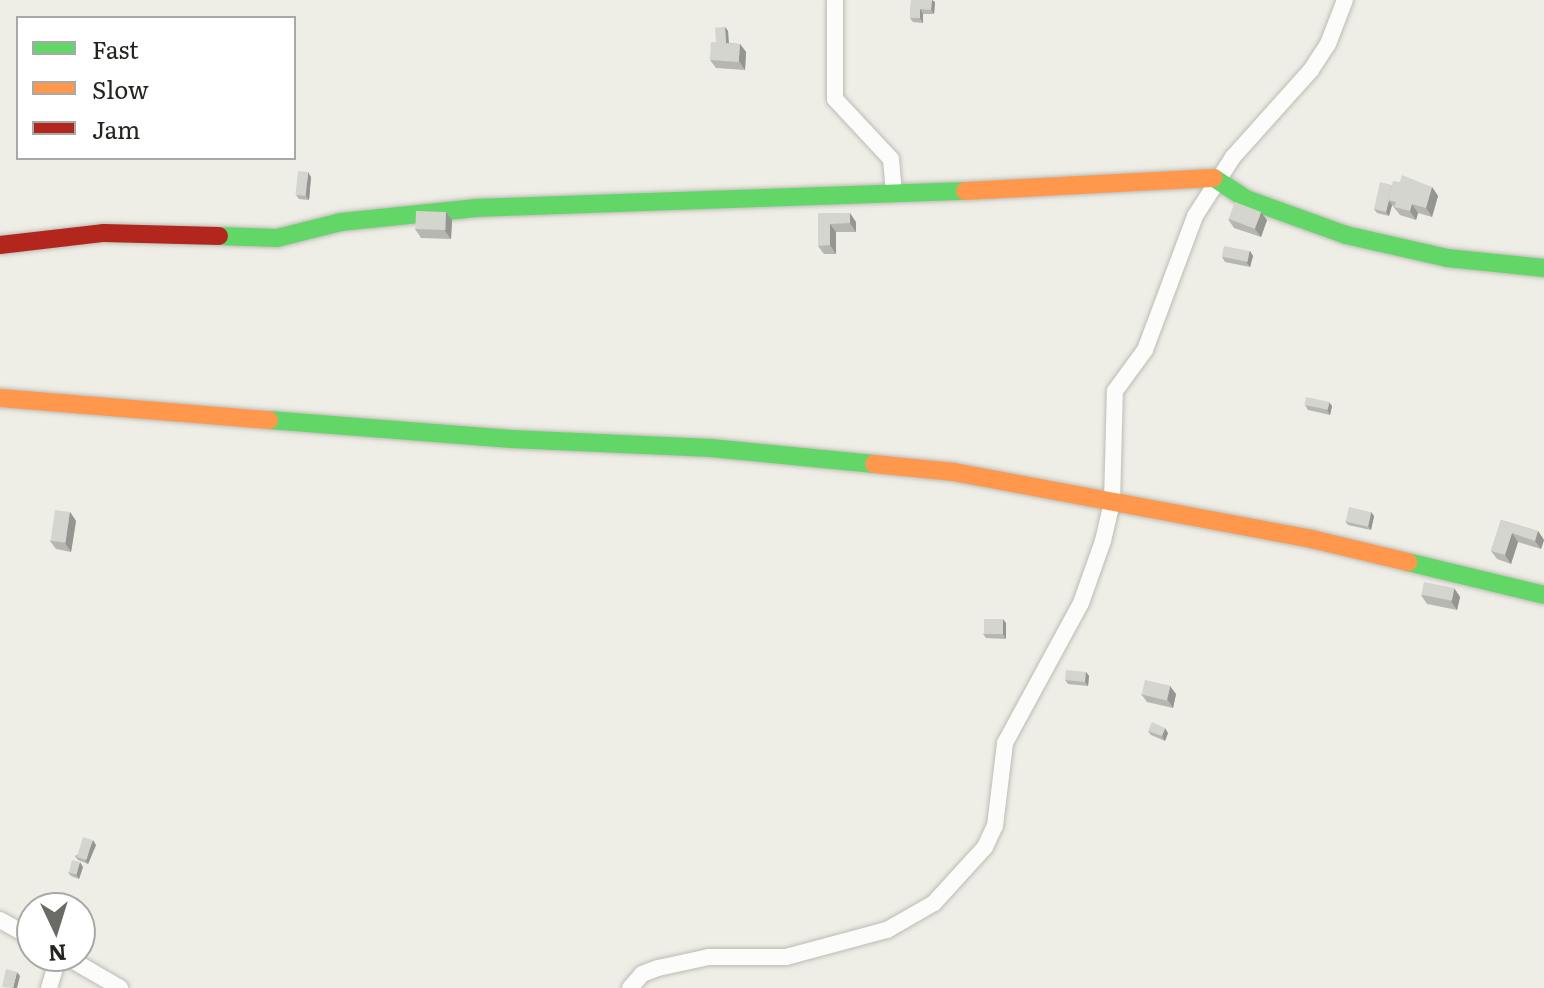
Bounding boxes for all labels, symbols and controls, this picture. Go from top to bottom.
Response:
legend [16,16,296,160]
text: Fast [92,31,139,66]
text: Slow [92,71,149,106]
text: Jam [92,111,140,146]
north arrow [16,892,96,972]
text: N [47,937,68,972]

